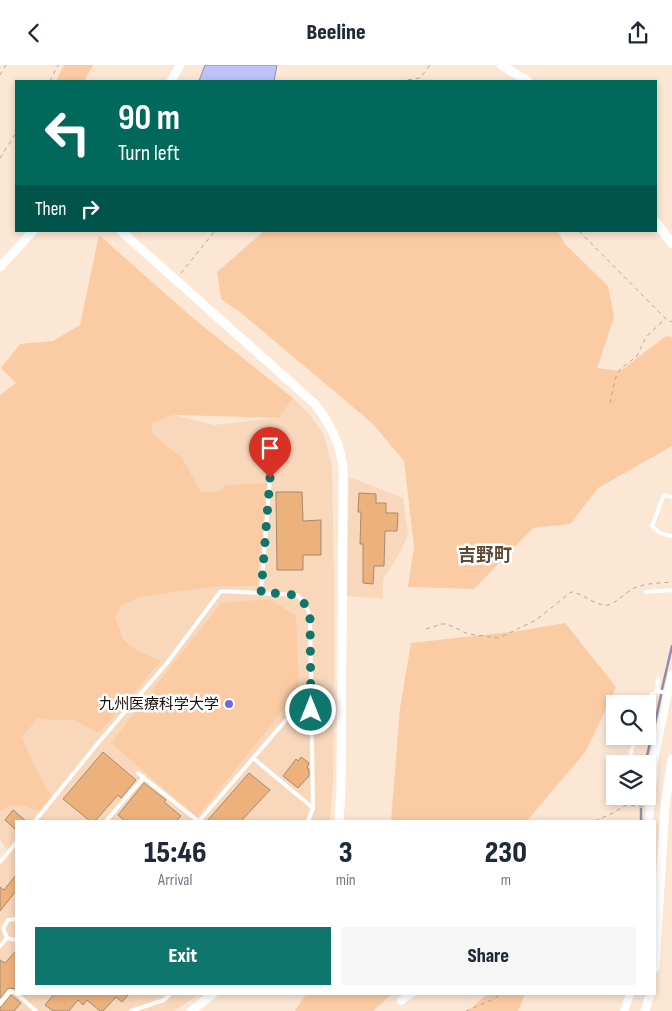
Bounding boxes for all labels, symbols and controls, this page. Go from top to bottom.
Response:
icon: back [20,19,48,47]
text: Beeline [306,19,366,46]
icon: share [624,19,652,47]
text: 90 m [118,97,180,140]
icon: left [35,100,100,165]
text: Turn left [118,140,180,167]
icon: right [76,195,104,223]
text: Then [35,198,66,221]
pin [249,427,291,478]
icon: arrive [256,434,284,462]
district label: 吉野町 [458,545,512,566]
position arrow [284,683,336,735]
place label: 九州医療科学大学 [99,695,219,714]
map controls [606,695,656,805]
button: search [606,695,656,745]
marker: 九州医療科学大学 [223,698,235,710]
button: layers [606,755,656,805]
text: 15:46 [144,835,207,871]
text: 3 [339,835,353,871]
text: 230 [485,835,527,871]
text: Arrival [158,871,193,890]
text: min [336,871,356,890]
text: m [501,871,511,890]
button: Exit [35,927,331,985]
button: Share [341,927,636,985]

